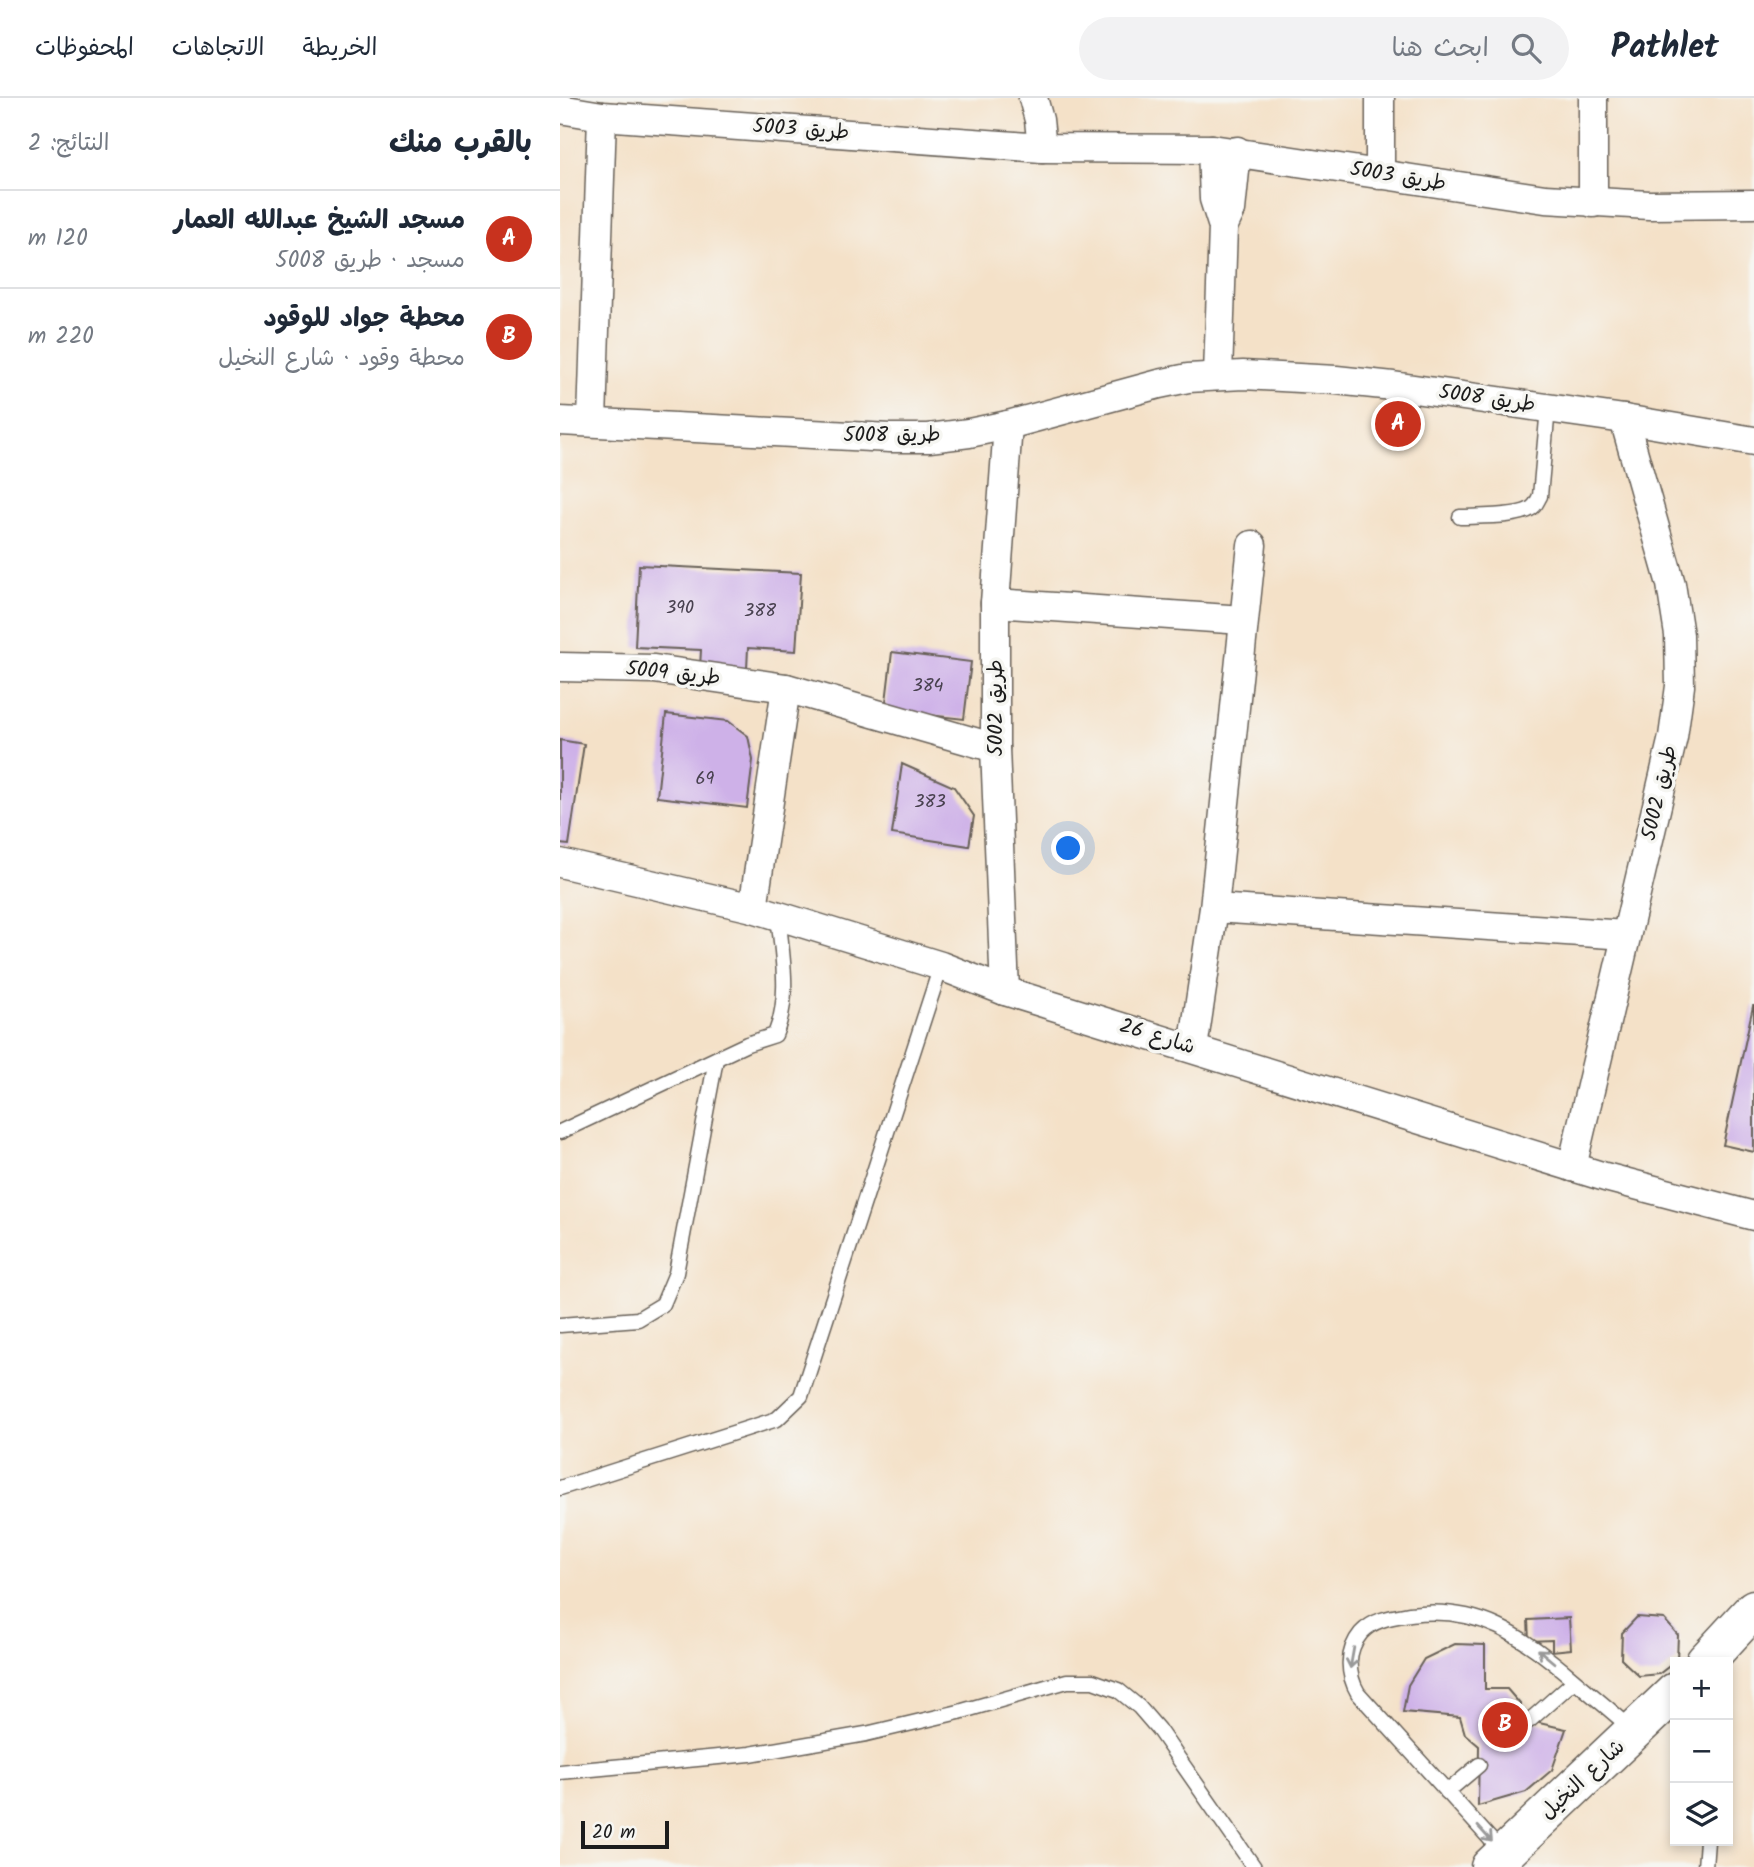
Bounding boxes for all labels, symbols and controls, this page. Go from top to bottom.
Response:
search box [1079,17,1569,80]
text: Pathlet [1611,22,1719,75]
text: ابحث هنا [1391,28,1489,70]
text: المحفوظات [35,29,134,68]
text: الاتجاهات [172,29,265,68]
text: الخريطة [303,29,377,68]
icon: search [1507,29,1545,67]
street label: طريق 5003 [752,110,850,150]
text: بالقرب منك [389,120,532,168]
text: النتائج: 2 [28,126,109,162]
street label: طريق 5003 [1348,153,1448,201]
text: مسجد الشيخ عبدالله العمار [173,200,465,242]
text: 120 m [28,221,88,257]
text: A [502,221,516,257]
text: مسجد · طريق 5008 [275,243,465,279]
text: محطة جواد للوقود [264,298,465,340]
text: 220 m [28,319,94,355]
text: B [502,319,516,355]
text: محطة وقود · شارع النخيل [218,341,465,377]
street label: طريق 5008 [1436,376,1538,422]
pin: A [1375,398,1421,450]
street label: طريق 5008 [843,419,941,452]
house number: 390 [666,594,694,623]
house number: 388 [744,597,776,626]
street label: طريق 5009 [624,653,722,695]
street label: طريق 5002 [980,659,1013,757]
house number: 384 [912,672,944,701]
street label: طريق 5002 [1633,742,1687,844]
house number: 69 [696,765,715,794]
house number: 383 [914,788,946,817]
your location [1051,831,1085,865]
street label: شارع 26 [1115,1010,1199,1064]
one-way arrow [1345,1646,1358,1669]
one-way arrow [1537,1648,1555,1664]
map controls [1670,1657,1733,1846]
button: + [1670,1657,1733,1720]
pin: B [1482,1699,1528,1751]
button: − [1670,1720,1733,1783]
street label: شارع النخيل [1533,1732,1633,1828]
button: layers [1670,1783,1733,1846]
scale bar [581,1818,668,1850]
text: 20 m [592,1818,635,1848]
one-way arrow [1477,1825,1494,1842]

